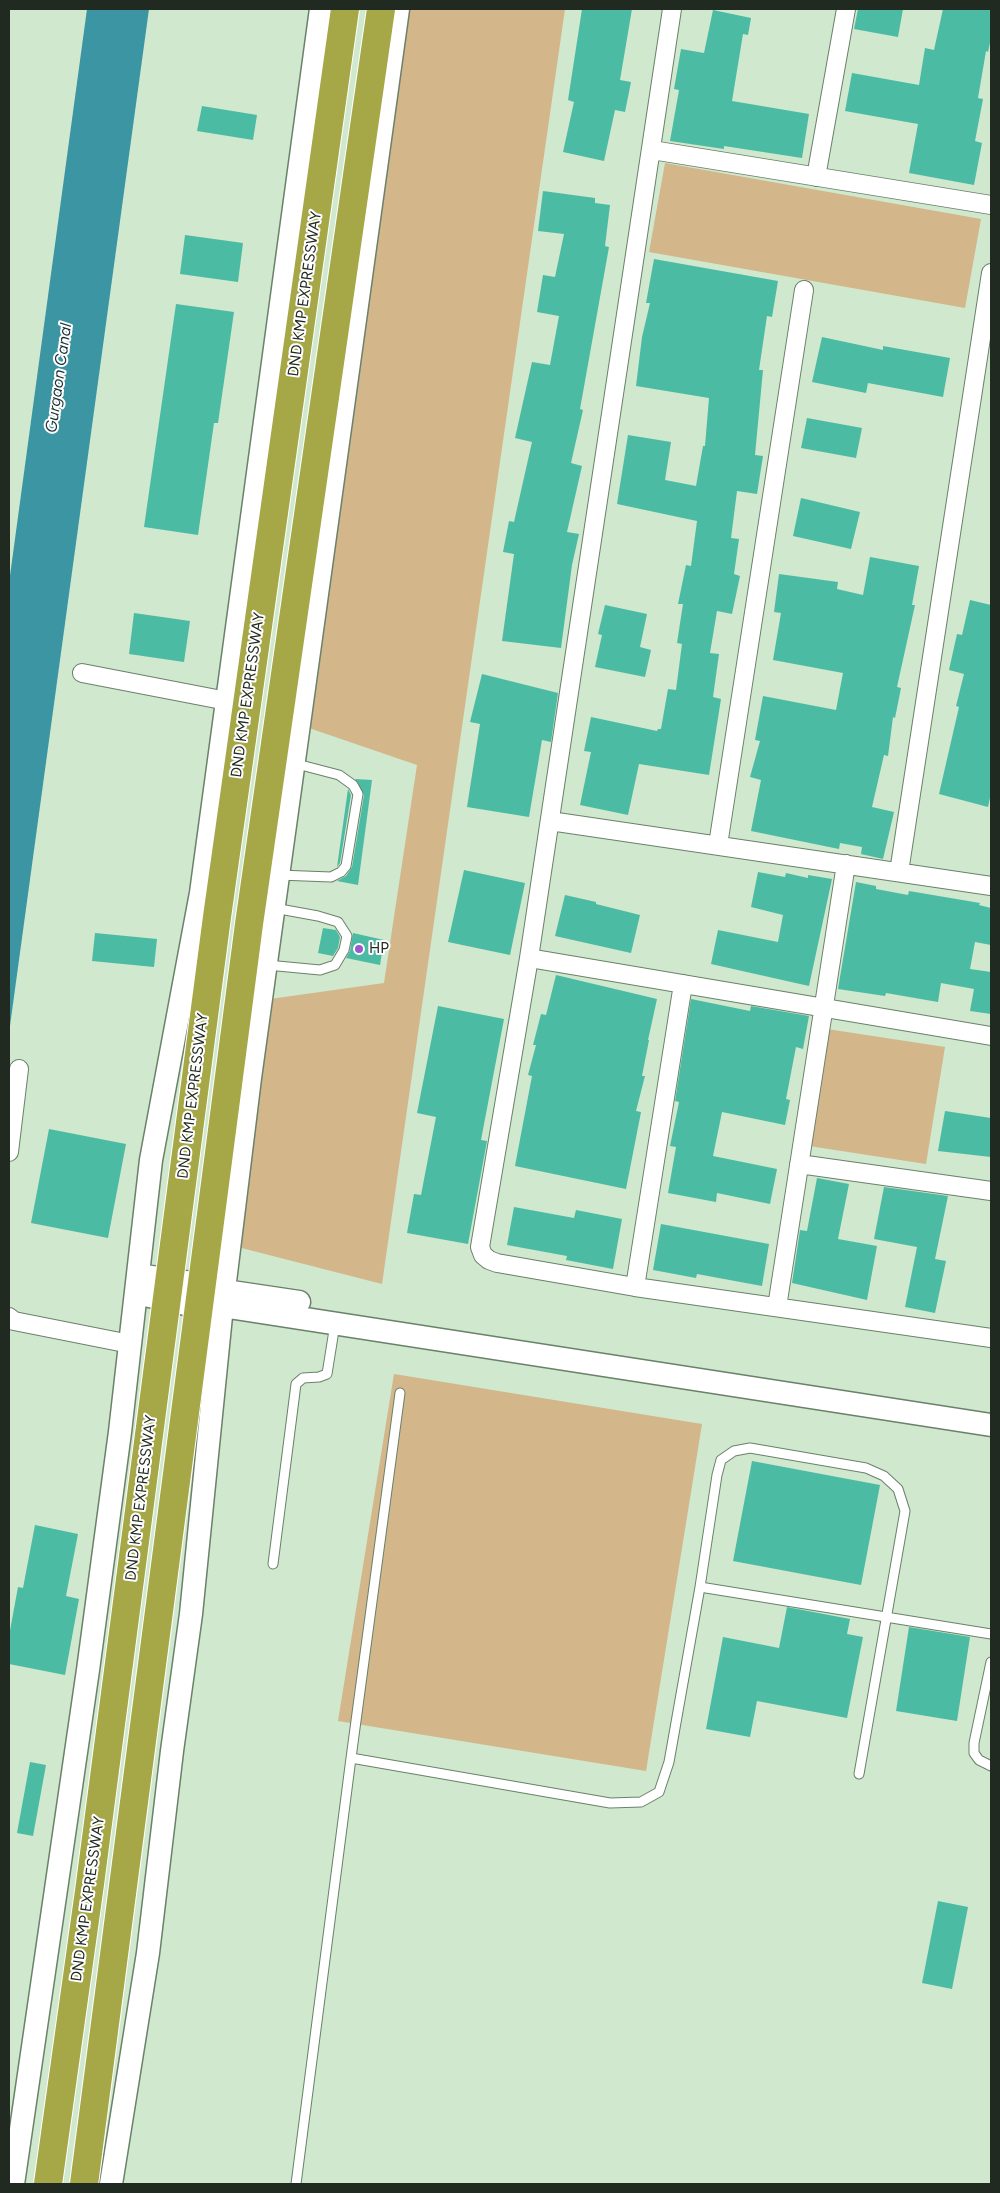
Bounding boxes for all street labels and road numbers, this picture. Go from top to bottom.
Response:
street label: DND KMP EXPRESSWAY [284,210,326,378]
street label: DND KMP EXPRESSWAY [227,611,269,779]
street label: DND KMP EXPRESSWAY [174,1012,212,1180]
street label: DND KMP EXPRESSWAY [122,1414,160,1582]
street label: DND KMP EXPRESSWAY [67,1815,109,1983]

